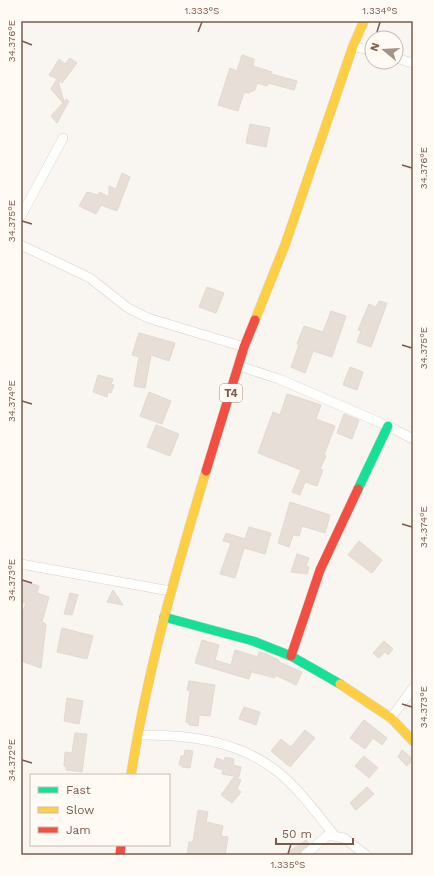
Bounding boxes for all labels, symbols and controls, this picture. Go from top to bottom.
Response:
text: 1.333°S [184,5,220,16]
text: 1.334°S [362,5,398,16]
text: 34.376°E [6,20,17,62]
north arrow [364,30,404,70]
text: N [368,41,382,53]
text: 34.376°E [418,147,429,189]
text: 34.375°E [6,200,17,242]
text: 34.375°E [418,327,429,369]
text: 34.374°E [6,380,17,422]
road number: T4 [220,384,242,402]
text: 34.374°E [418,506,429,548]
text: 34.373°E [6,559,17,601]
text: 34.373°E [418,686,429,728]
text: 34.372°E [6,739,17,781]
legend [30,774,170,846]
text: Fast [66,783,91,797]
text: Slow [66,803,94,817]
scale bar [276,820,353,846]
text: Jam [66,823,91,837]
text: 50 m [282,827,312,841]
text: 1.335°S [270,859,306,870]

